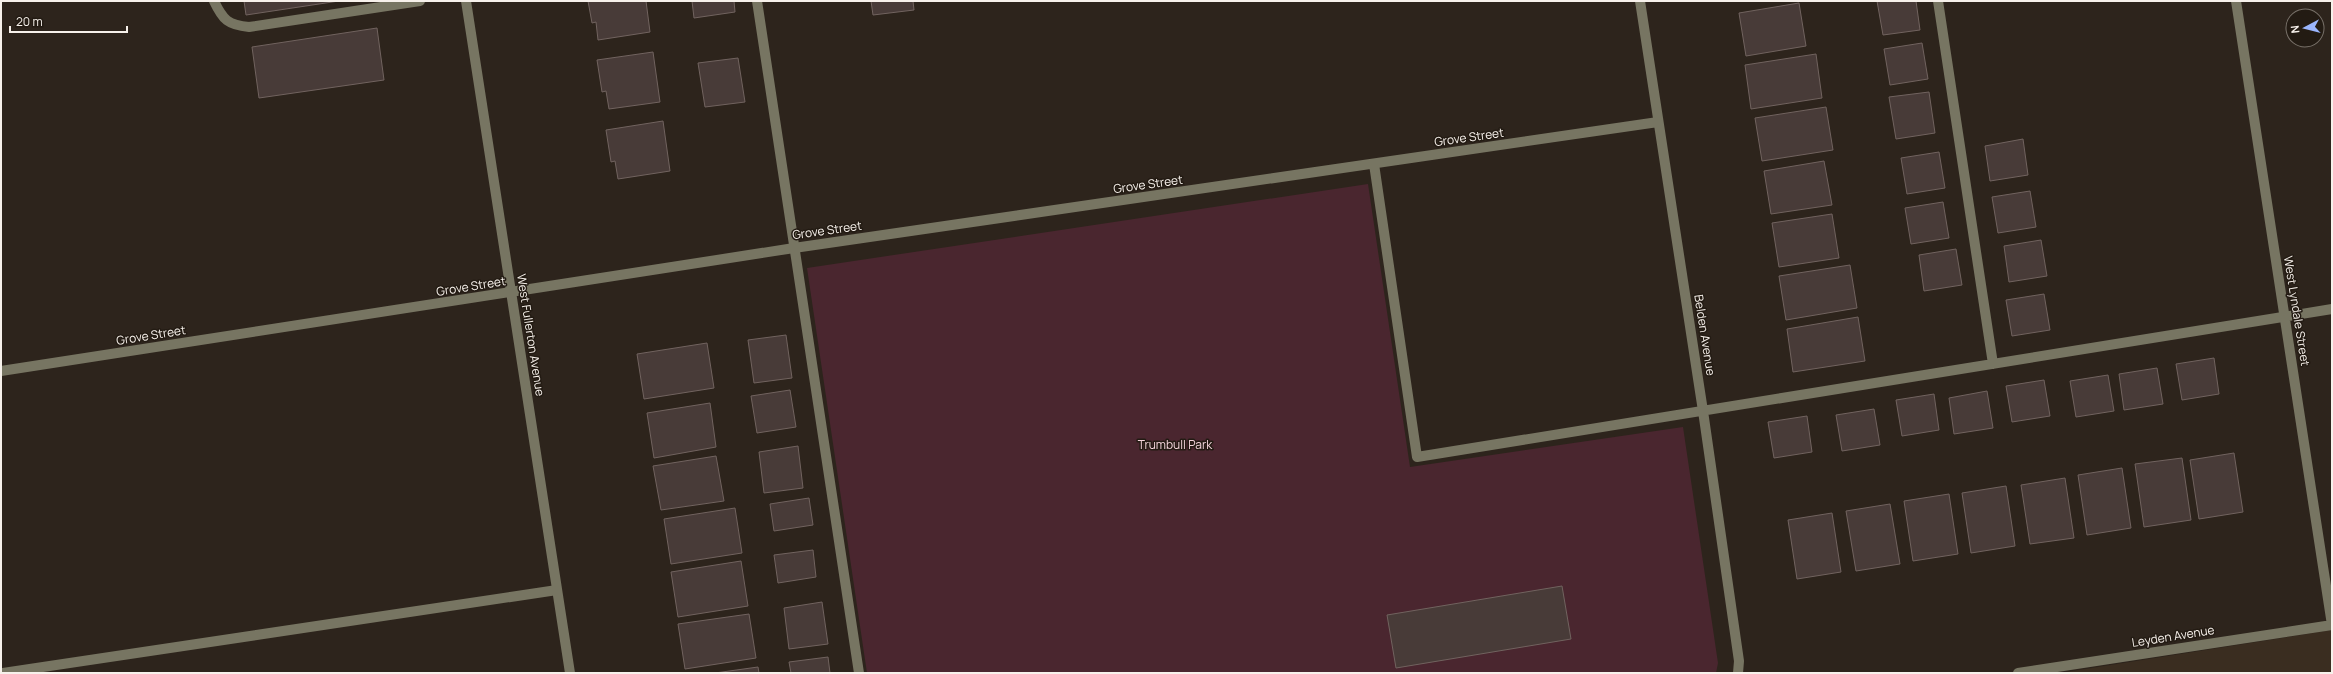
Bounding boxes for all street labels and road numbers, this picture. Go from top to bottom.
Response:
street label: Grove Street [1433,124,1505,150]
street label: Grove Street [1112,171,1184,197]
street label: Grove Street [791,217,863,243]
street label: West Lyndale Street [2280,255,2314,367]
street label: Grove Street [435,272,507,300]
street label: West Fullerton Avenue [513,273,549,397]
street label: Belden Avenue [1690,293,1720,377]
street label: Grove Street [115,321,187,349]
street label: Leyden Avenue [2130,621,2216,651]

